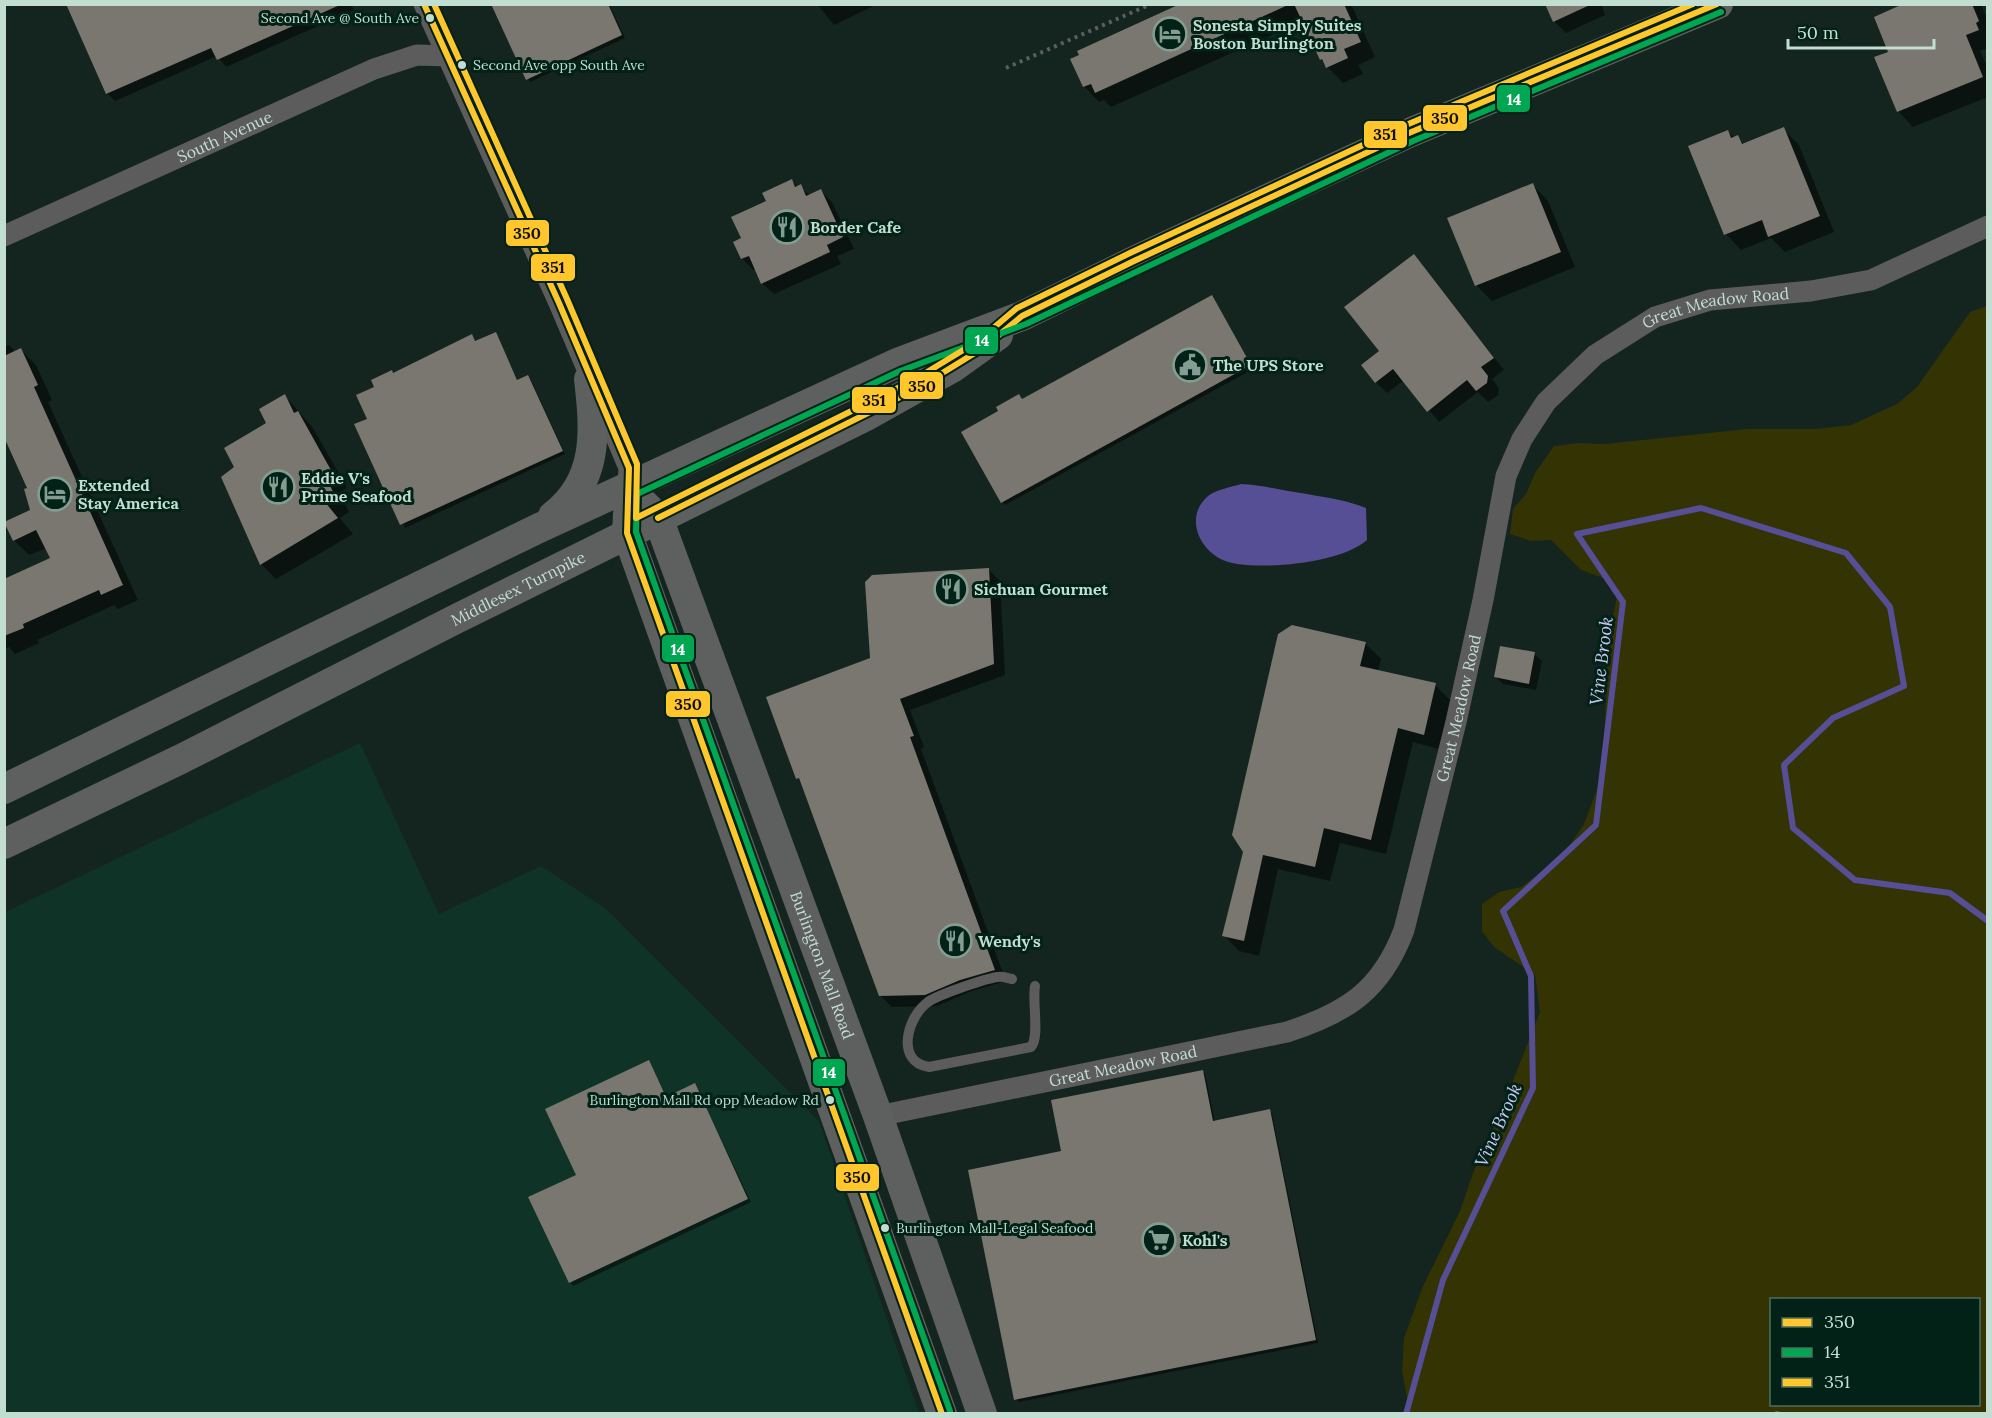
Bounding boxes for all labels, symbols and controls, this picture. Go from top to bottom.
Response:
place label: Second Ave @ South Ave [261,9,419,27]
marker: Second Ave @ South Ave [424,12,436,24]
scale bar [1788,12,1934,50]
place label: Sonesta Simply Suites Boston Burlington [1193,15,1362,53]
hotel icon: Sonesta Simply Suites Boston Burlington [1152,16,1188,52]
text: 50 m [1797,21,1839,44]
place label: Second Ave opp South Ave [473,56,645,74]
marker: Second Ave opp South Ave [456,59,468,71]
line badge: 14 [1496,84,1531,113]
text: 14 [1506,89,1522,109]
line badge: 350 [1422,104,1468,132]
street label: South Avenue [174,106,276,167]
text: 350 [1431,108,1459,128]
line badge: 351 [1363,120,1408,149]
text: 351 [1373,124,1397,144]
restaurant icon: Border Cafe [769,209,805,245]
place label: Border Cafe [810,217,901,237]
line badge: 350 [505,219,550,247]
text: 350 [513,223,541,243]
line badge: 351 [530,253,576,282]
text: 351 [541,257,565,277]
street label: Great Meadow Road [1638,283,1790,333]
line badge: 14 [964,326,999,355]
text: 14 [974,330,990,350]
public building icon: The UPS Store [1172,347,1208,383]
place label: The UPS Store [1213,355,1324,375]
line badge: 350 [899,371,944,400]
text: 350 [908,376,936,396]
line badge: 351 [851,386,897,414]
text: 351 [862,390,886,410]
place label: Eddie V's Prime Seafood [301,468,412,506]
restaurant icon: Eddie V's Prime Seafood [260,469,296,505]
place label: Extended Stay America [78,475,179,513]
hotel icon: Extended Stay America [37,476,73,512]
street label: Middlesex Turnpike [447,547,589,630]
restaurant icon: Sichuan Gourmet [933,571,969,607]
place label: Sichuan Gourmet [974,579,1109,599]
water label: Vine Brook [1584,615,1618,707]
street label: Great Meadow Road [1431,632,1485,784]
line badge: 14 [661,634,695,663]
text: 14 [670,639,686,659]
line badge: 350 [665,690,711,718]
text: 350 [674,694,702,714]
street label: Burlington Mall Road [786,888,859,1042]
restaurant icon: Wendy's [937,923,973,959]
place label: Wendy's [978,931,1041,951]
street label: Great Meadow Road [1047,1041,1199,1091]
line badge: 14 [812,1058,846,1087]
text: 14 [821,1062,837,1082]
water label: Vine Brook [1469,1080,1527,1170]
place label: Burlington Mall Rd opp Meadow Rd [590,1091,819,1109]
marker: Burlington Mall Rd opp Meadow Rd [824,1094,836,1106]
line badge: 350 [835,1163,880,1192]
text: 350 [843,1167,871,1187]
place label: Burlington Mall-Legal Seafood [896,1219,1093,1237]
marker: Burlington Mall-Legal Seafood [879,1222,891,1234]
supermarket icon: Kohl's [1141,1222,1177,1258]
place label: Kohl's [1182,1230,1228,1250]
legend [1770,1298,1980,1406]
text: 350 [1824,1310,1855,1333]
text: 14 [1824,1340,1841,1363]
text: 351 [1824,1370,1850,1393]

